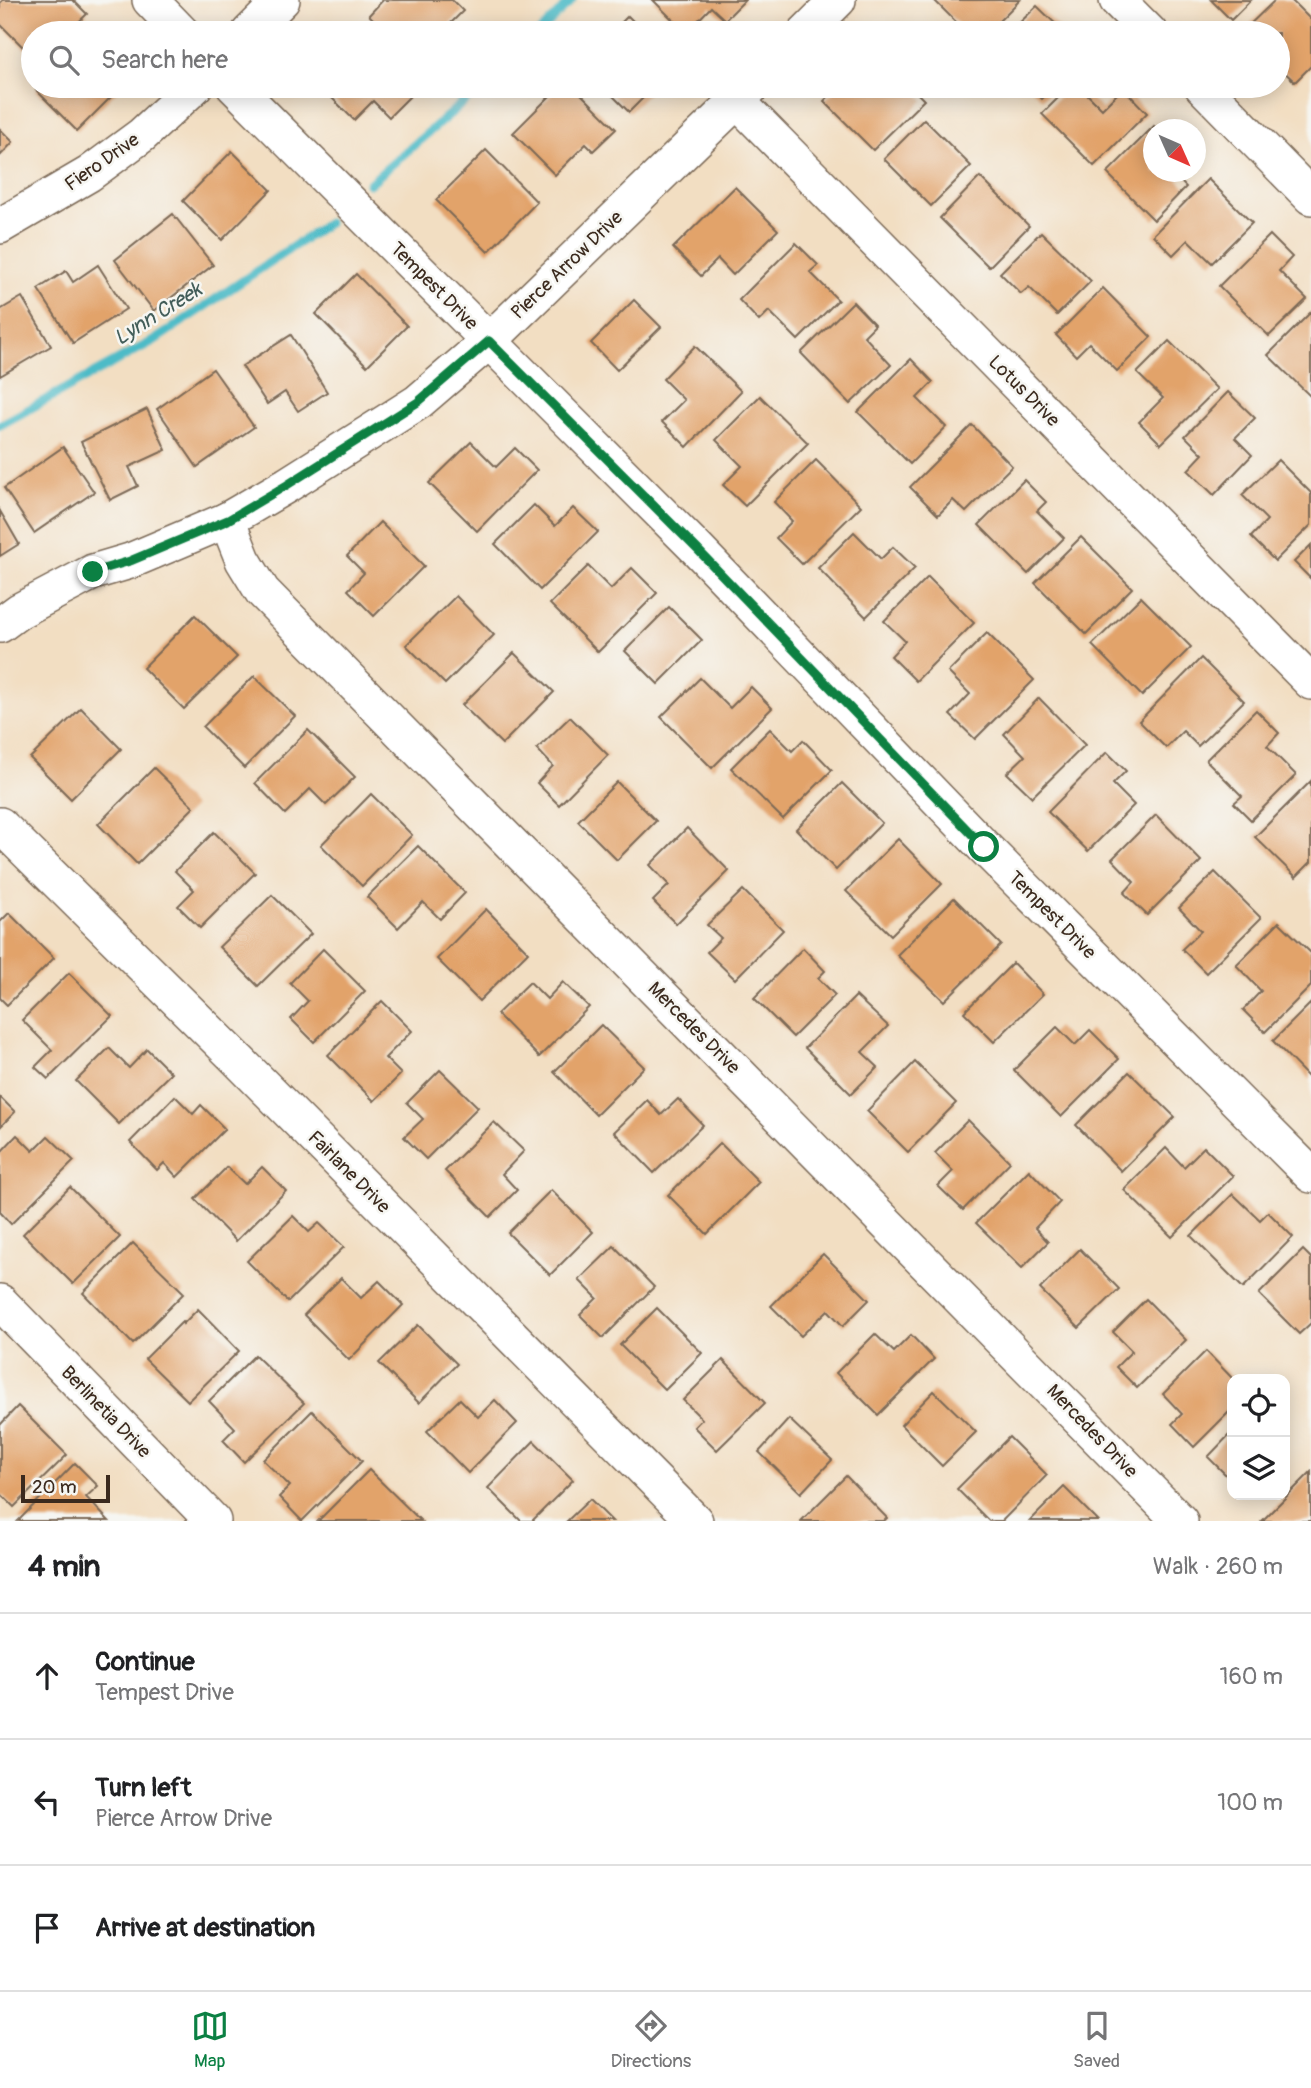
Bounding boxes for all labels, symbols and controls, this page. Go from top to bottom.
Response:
search box [21,21,1290,98]
icon: search [45,41,83,79]
text: Search here [101,44,228,76]
north arrow [1143,119,1206,182]
street label: Fiero Drive [60,127,144,196]
street label: Pierce Arrow Drive [506,205,628,324]
street label: Tempest Drive [385,237,483,335]
water label: Lynn Creek [109,275,209,352]
street label: Lotus Drive [983,350,1065,432]
route end [77,556,108,587]
route start [968,831,999,862]
street label: Tempest Drive [1003,866,1101,964]
street label: Mercedes Drive [643,977,746,1080]
street label: Fairlane Drive [303,1126,396,1219]
street label: Berlinetia Drive [56,1361,157,1464]
map controls [1227,1374,1290,1500]
button: locate [1227,1374,1290,1437]
street label: Mercedes Drive [1041,1379,1143,1483]
button: layers [1227,1437,1290,1500]
scale bar [21,1472,110,1504]
text: 20 m [32,1475,77,1499]
text: 4 min [28,1548,101,1585]
text: Walk · 260 m [1153,1552,1283,1581]
text: Continue [95,1646,195,1678]
icon: ahead [28,1657,66,1695]
text: 160 m [1219,1662,1283,1691]
text: Tempest Drive [95,1678,234,1707]
text: Turn left [95,1772,191,1804]
icon: left [28,1783,66,1821]
text: 100 m [1217,1788,1283,1817]
text: Pierce Arrow Drive [95,1804,272,1833]
icon: arrive [28,1909,66,1947]
text: Arrive at destination [95,1912,315,1944]
tab: Map [191,2007,229,2073]
tab: Directions [611,2007,691,2073]
tab: Saved [1073,2007,1120,2073]

